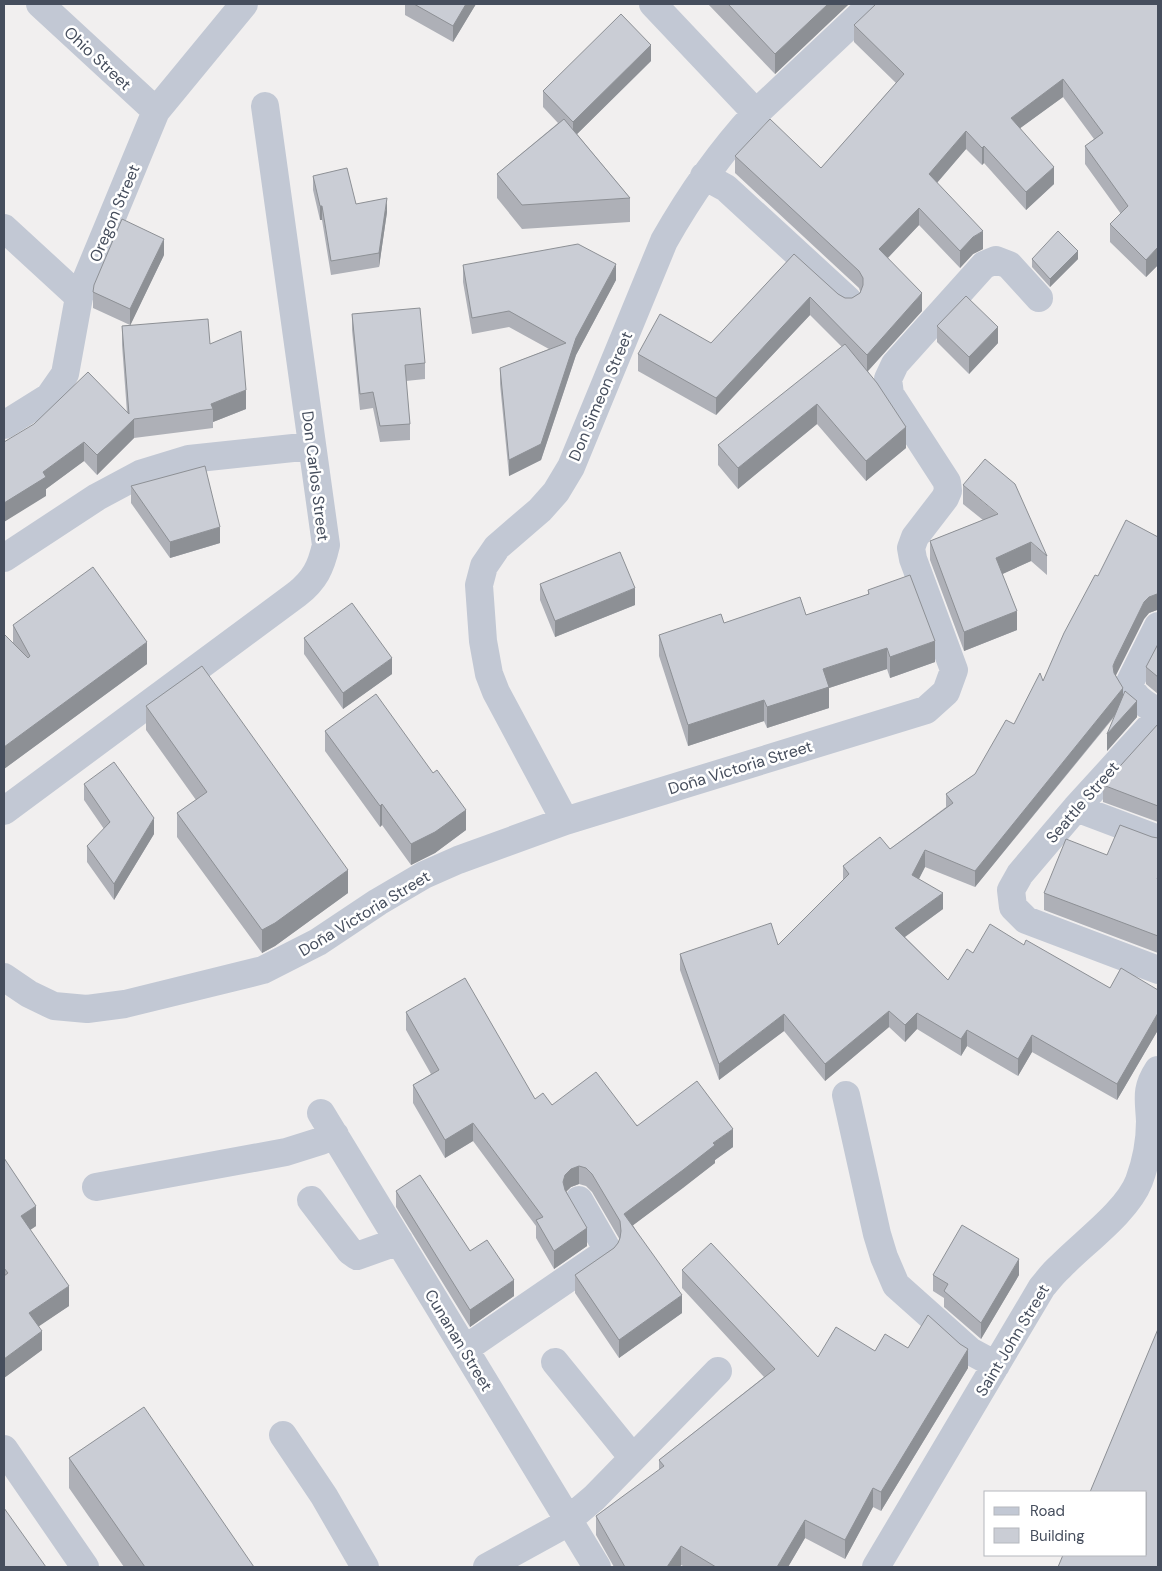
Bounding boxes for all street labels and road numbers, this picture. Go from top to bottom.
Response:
street label: Ohio Street [60,22,136,95]
street label: Oregon Street [84,161,144,265]
street label: Don Simeon Street [564,328,637,464]
street label: Don Carlos Street [297,410,334,542]
street label: Doña Victoria Street [665,736,815,799]
street label: Seattle Street [1041,757,1124,848]
street label: Doña Victoria Street [295,866,434,961]
street label: Saint John Street [971,1280,1054,1400]
street label: Cunanan Street [420,1285,497,1395]

